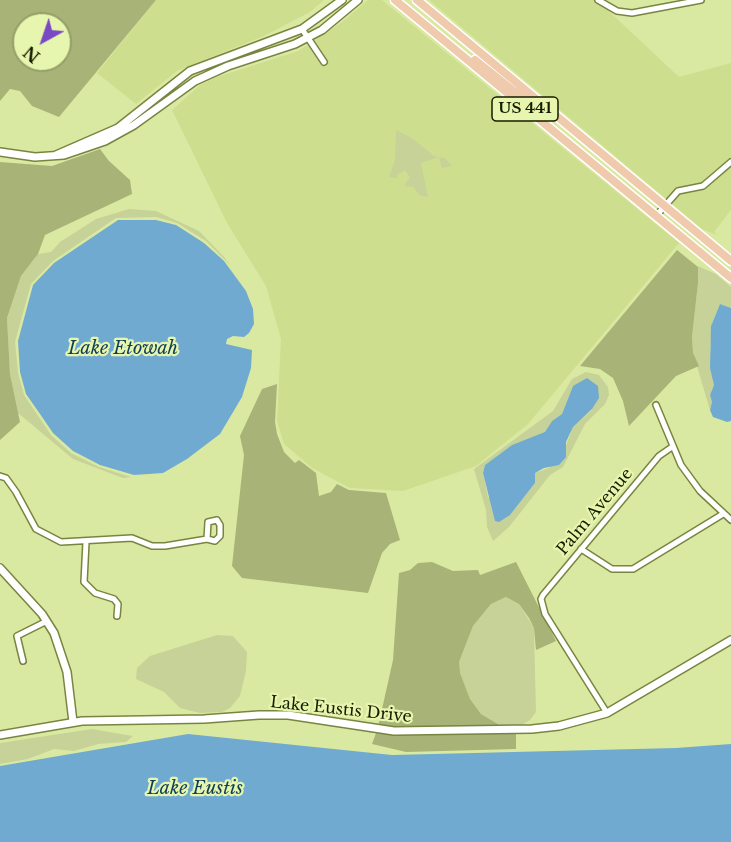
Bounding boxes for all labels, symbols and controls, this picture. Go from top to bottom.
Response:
north arrow [12,12,72,72]
text: N [20,42,44,67]
road number: US 441 [492,97,558,121]
water label: Lake Etowah [68,338,178,360]
street label: Palm Avenue [553,465,637,559]
street label: Lake Eustis Drive [269,693,413,727]
water label: Lake Eustis [147,778,243,800]

